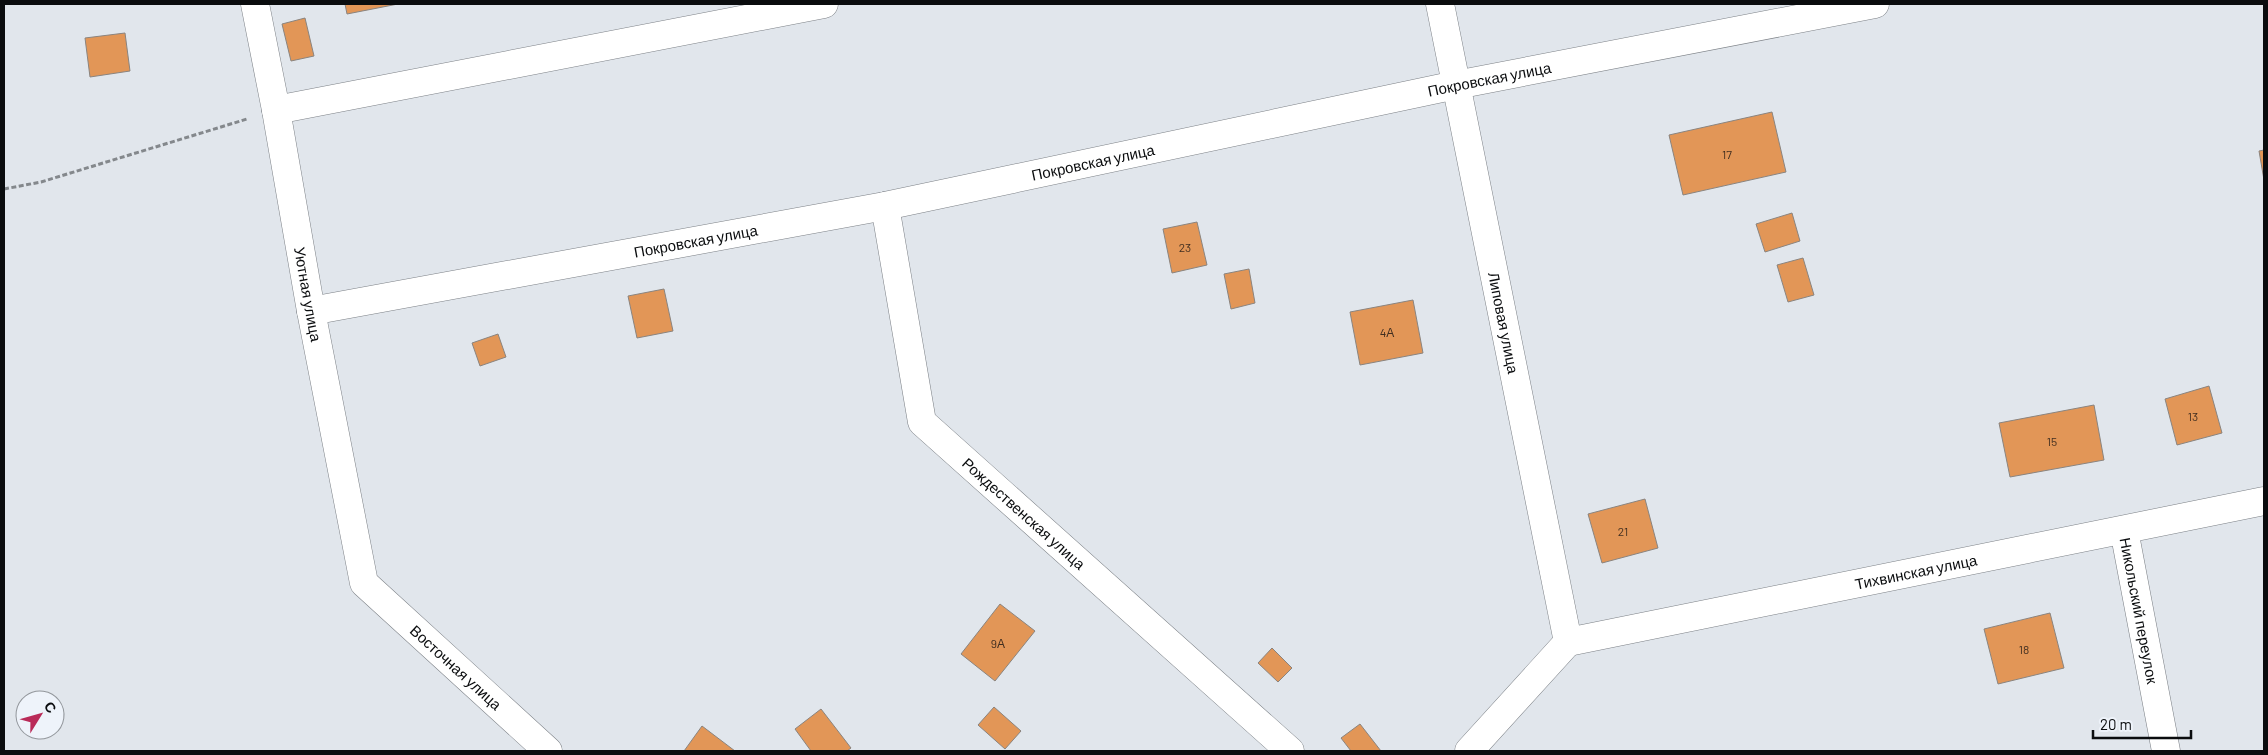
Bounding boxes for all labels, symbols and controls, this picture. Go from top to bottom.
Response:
street label: Покровская улица [1426,58,1553,100]
street label: Покровская улица [1030,140,1157,184]
house number: 17 [1722,147,1732,161]
street label: Покровская улица [632,220,760,261]
house number: 23 [1179,240,1191,254]
street label: Уютная улица [291,245,326,344]
street label: Липовая улица [1485,270,1523,376]
house number: 4А [1380,325,1394,339]
house number: 13 [2188,409,2198,423]
house number: 15 [2047,434,2057,448]
street label: Рождественская улица [959,454,1090,573]
house number: 21 [1618,524,1628,538]
street label: Никольский переулок [2117,536,2162,686]
street label: Тихвинская улица [1853,550,1979,593]
street label: Восточная улица [407,621,506,714]
house number: 9А [991,636,1005,650]
house number: 18 [2019,642,2029,656]
north arrow [15,690,65,740]
text: С [41,698,61,716]
scale bar [2093,708,2190,740]
text: 20 m [2100,715,2132,733]

